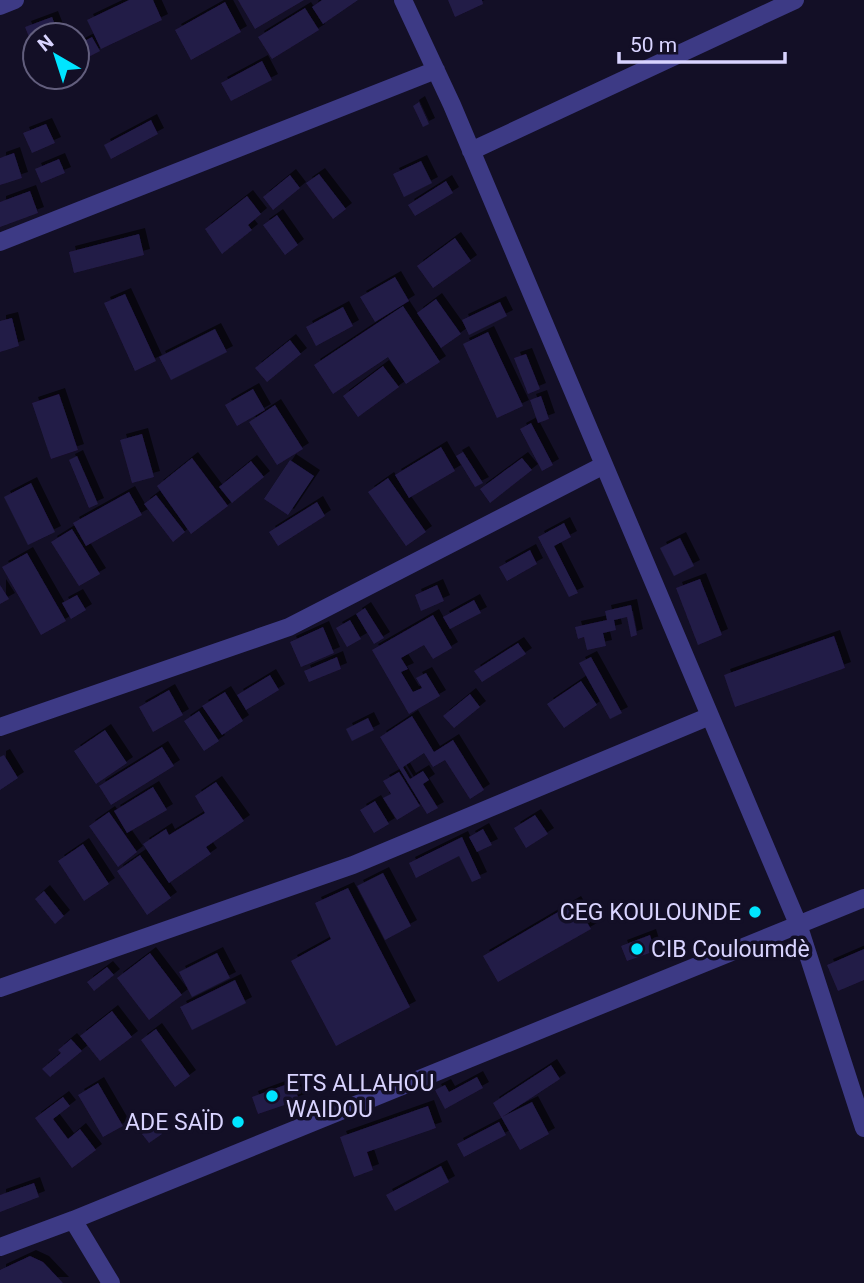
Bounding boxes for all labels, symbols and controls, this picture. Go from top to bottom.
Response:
north arrow [21,21,91,91]
scale bar [619,21,785,65]
text: N [33,30,58,56]
text: 50 m [630,33,677,57]
place label: CEG KOULOUNDE [560,899,741,926]
marker: CEG KOULOUNDE [747,904,763,920]
place label: CIB Couloumdè [651,936,810,963]
marker: CIB Couloumdè [629,941,645,957]
place label: ETS ALLAHOU WAIDOU [286,1070,434,1123]
marker: ETS ALLAHOU WAIDOU [264,1088,280,1104]
place label: ADE SAÏD [125,1109,224,1136]
marker: ADE SAÏD [230,1114,246,1130]

